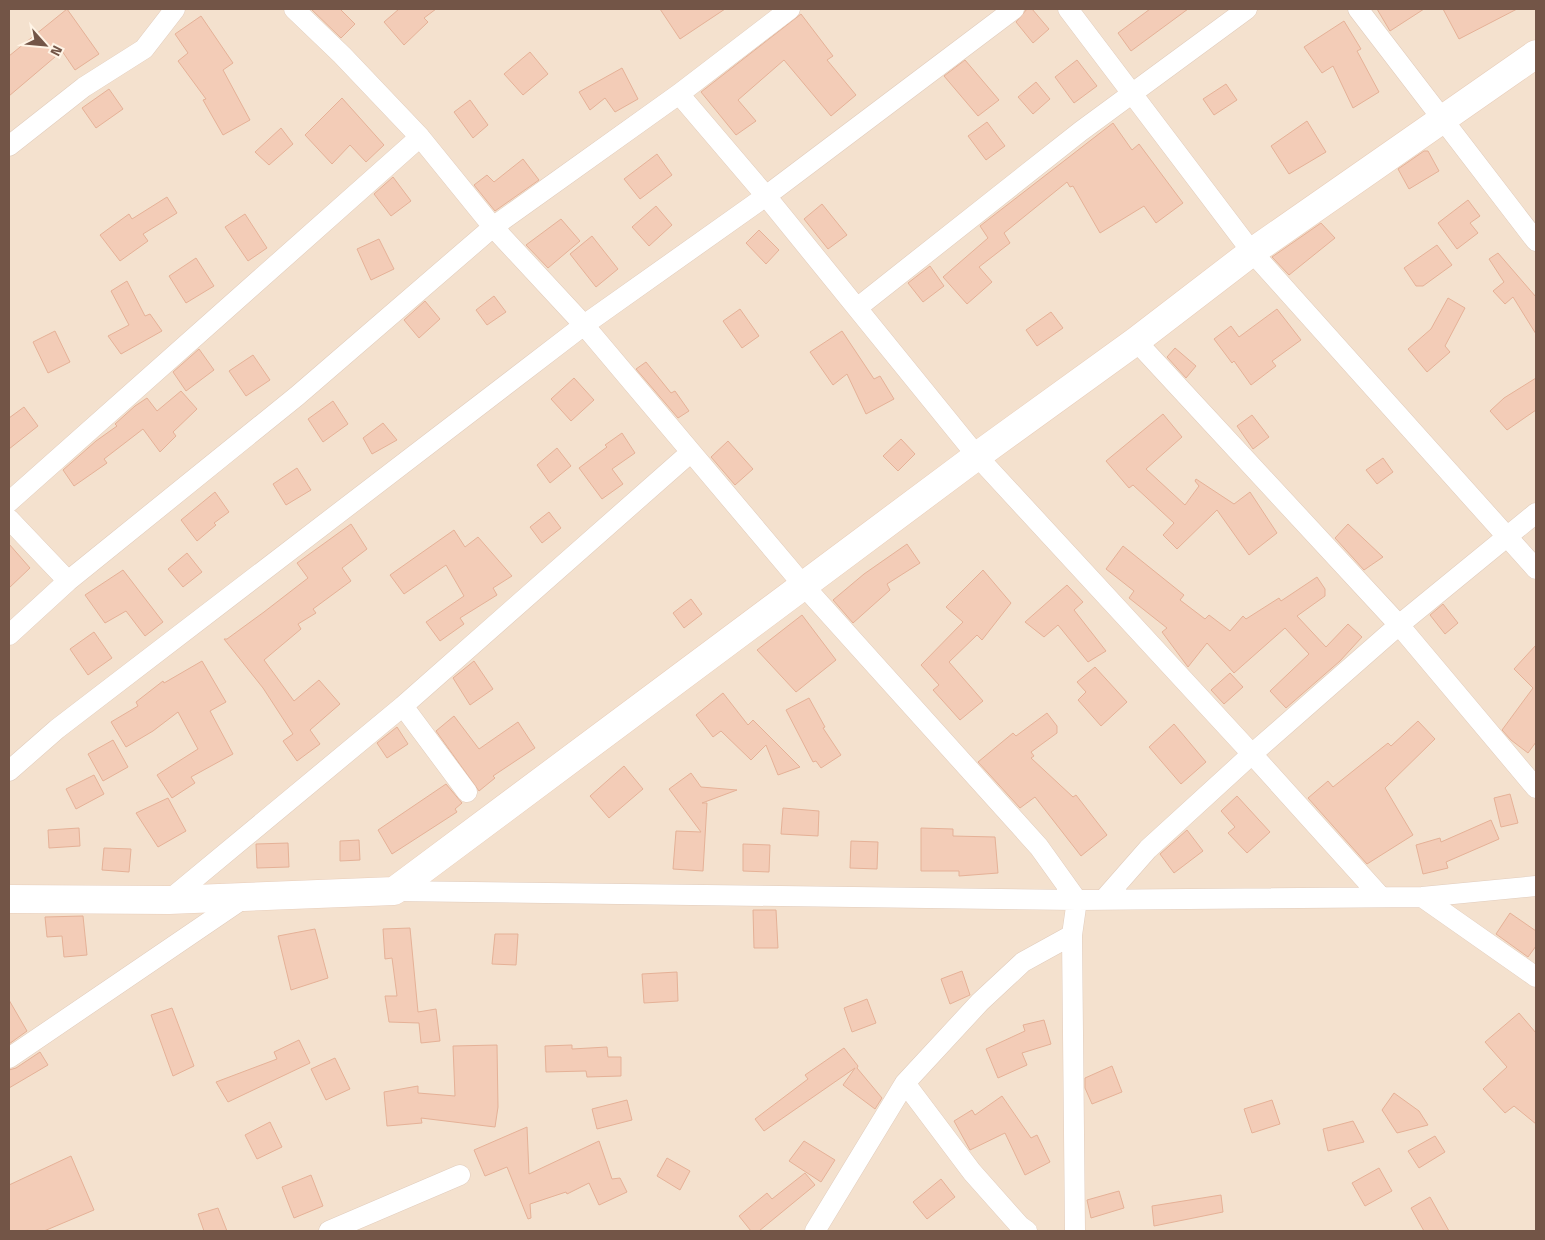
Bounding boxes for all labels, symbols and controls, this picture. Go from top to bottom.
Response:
north arrow [20,20,70,70]
text: N [45,42,69,60]

